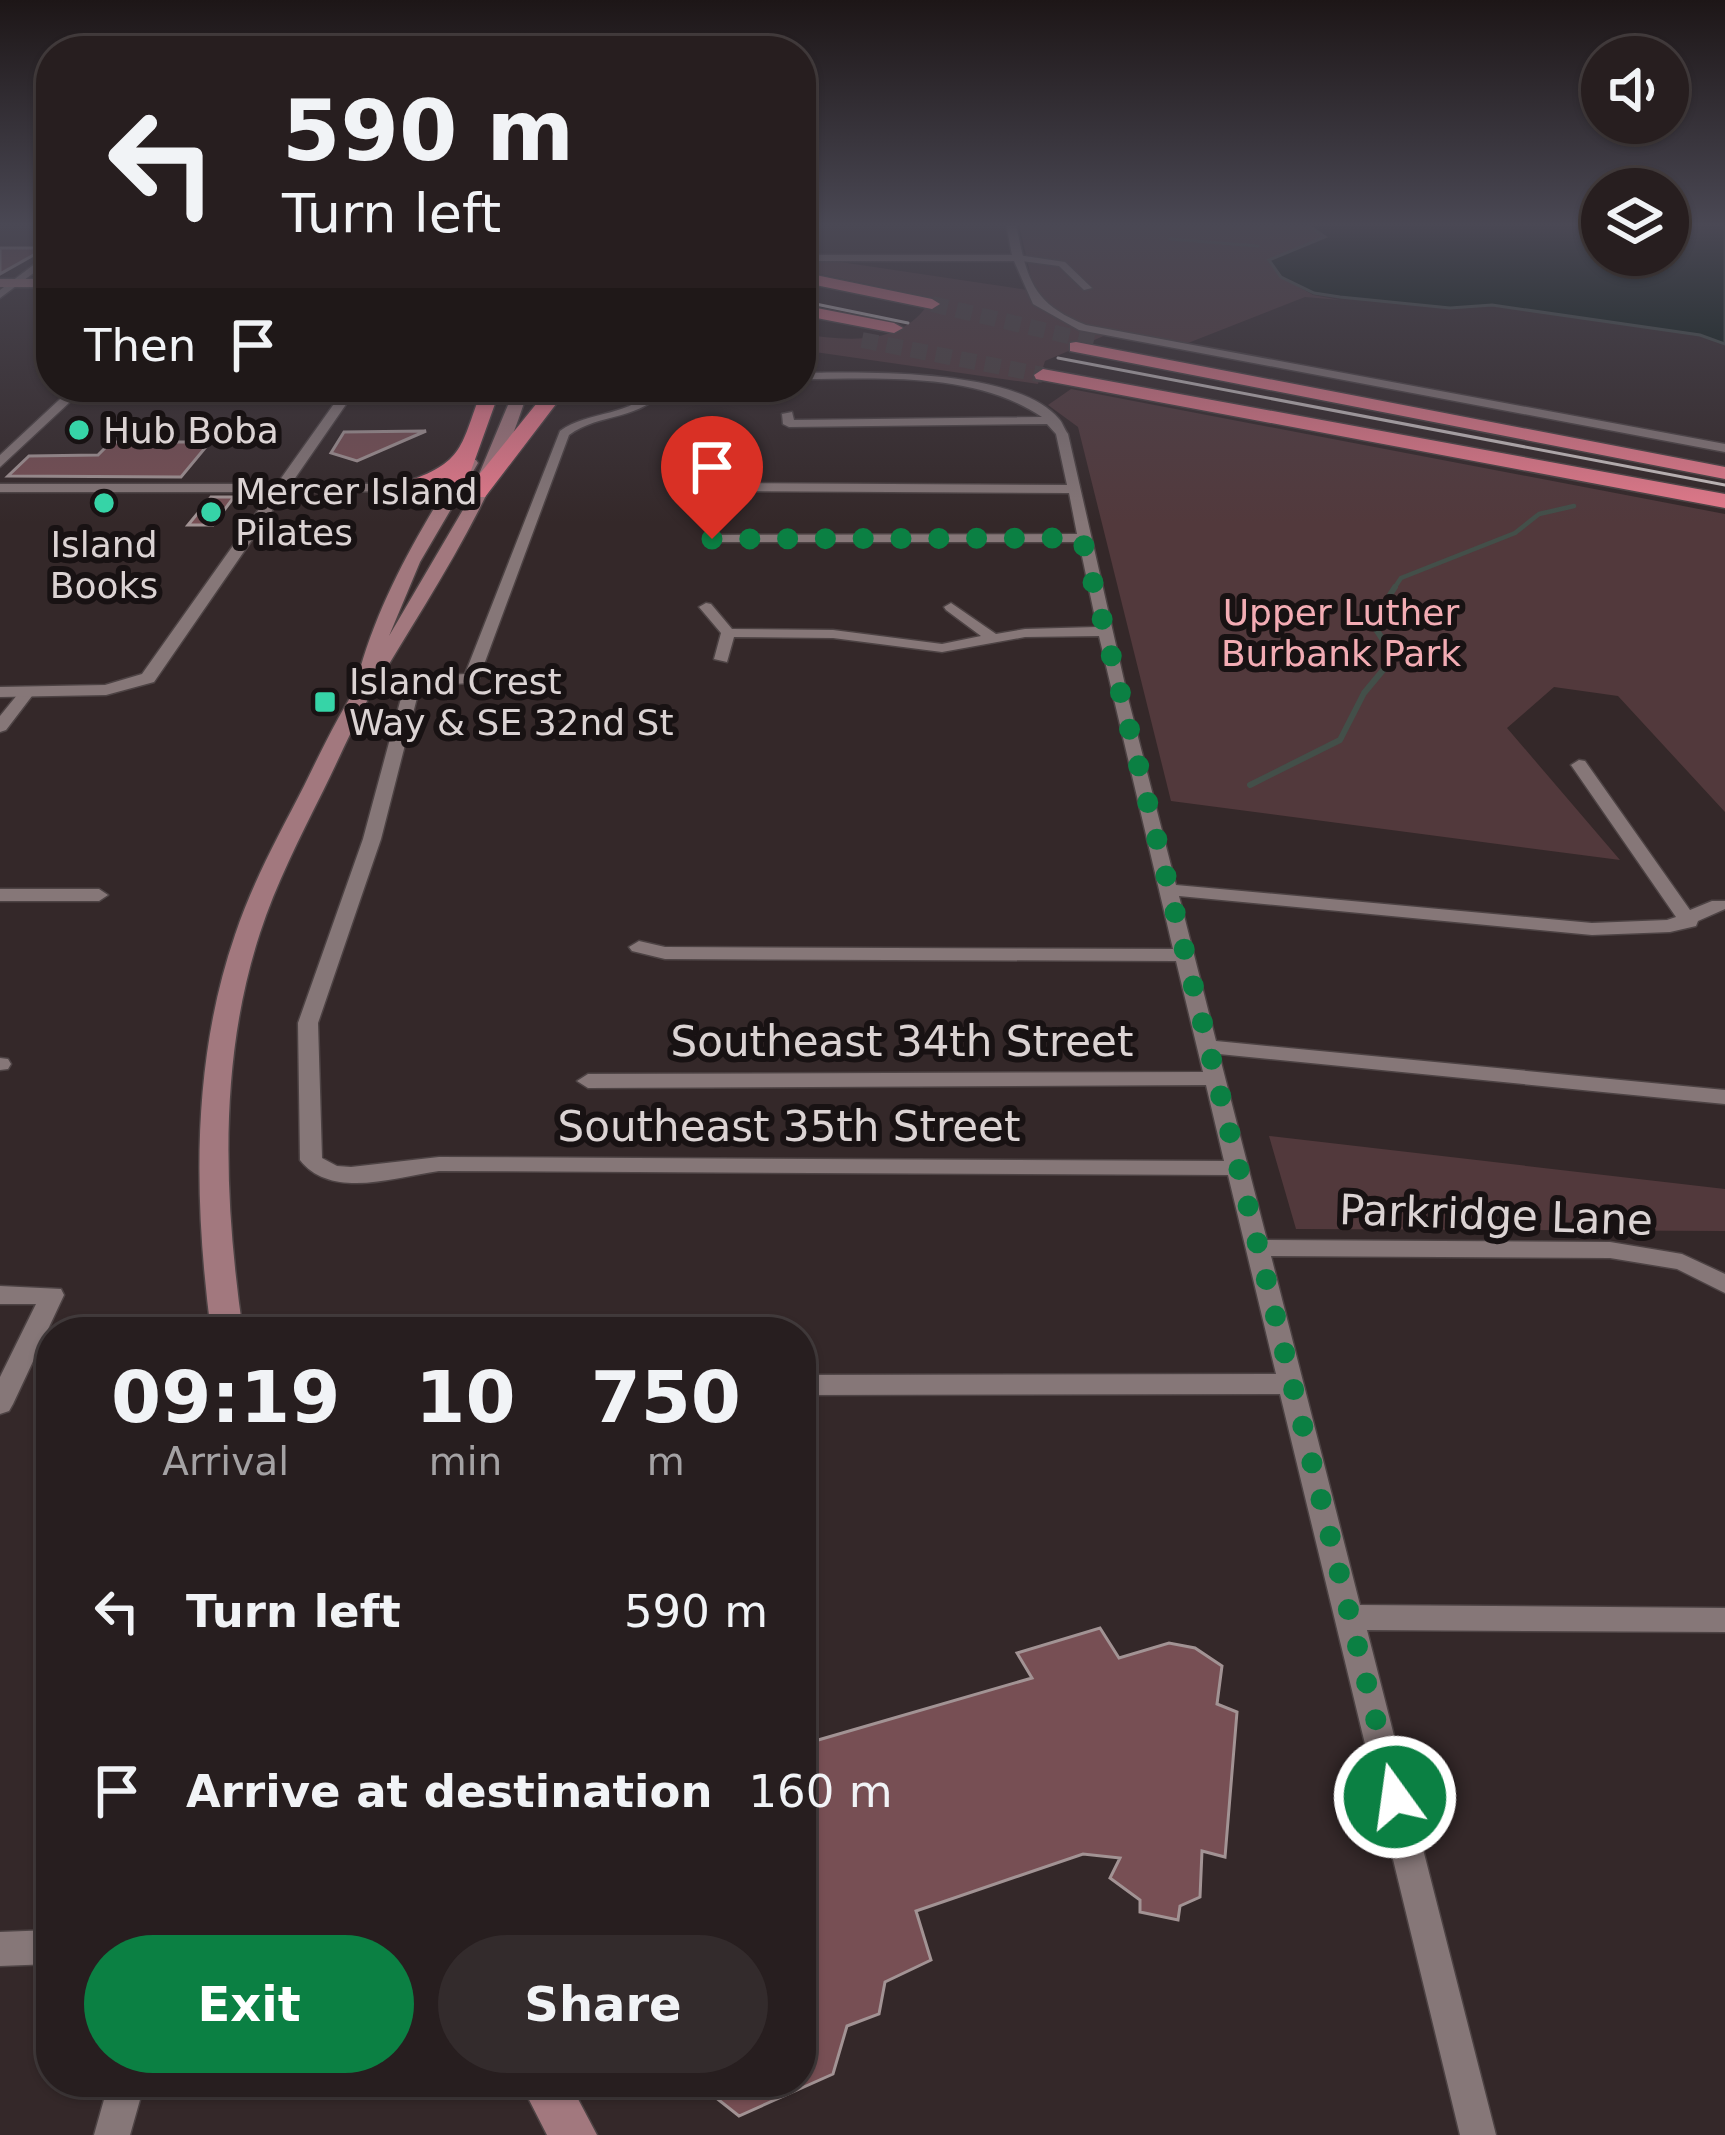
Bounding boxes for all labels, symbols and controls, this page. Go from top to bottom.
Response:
map controls [1581,36,1689,276]
button: sound [1581,36,1689,144]
text: 590 m [282,82,574,180]
icon: left [84,84,240,240]
button: layers [1581,168,1689,276]
text: Turn left [282,182,501,245]
icon: arrive [220,312,286,378]
text: Then [84,319,196,372]
place label: Hub Boba [103,410,279,451]
pin [661,416,763,539]
marker: Hub Boba [66,417,92,443]
icon: arrive [679,434,745,500]
place label: Mercer Island Pilates [235,471,478,553]
marker: Island Books [91,490,117,516]
marker: Mercer Island Pilates [198,499,224,525]
place label: Island Books [50,524,158,606]
park label: Upper Luther Burbank Park [1221,592,1461,674]
place label: Island Crest Way & SE 32nd St [349,661,674,743]
marker: Island Crest Way & SE 32nd St [312,689,338,715]
street label: Southeast 34th Street [671,1017,1133,1066]
street label: Southeast 35th Street [558,1102,1020,1151]
street label: Parkridge Lane [1338,1185,1654,1245]
text: 09:19 [111,1355,340,1439]
text: 10 [415,1355,516,1439]
text: 750 [591,1355,741,1439]
text: Arrival [162,1439,289,1484]
text: min [429,1439,502,1484]
text: m [647,1439,685,1484]
icon: left [84,1578,150,1644]
text: Turn left [186,1585,401,1638]
text: 590 m [624,1585,768,1638]
position arrow [1332,1734,1458,1860]
icon: arrive [84,1758,150,1824]
text: Arrive at destination [186,1765,712,1818]
text: 160 m [748,1765,892,1818]
button: Exit [84,1935,414,2073]
button: Share [438,1935,768,2073]

